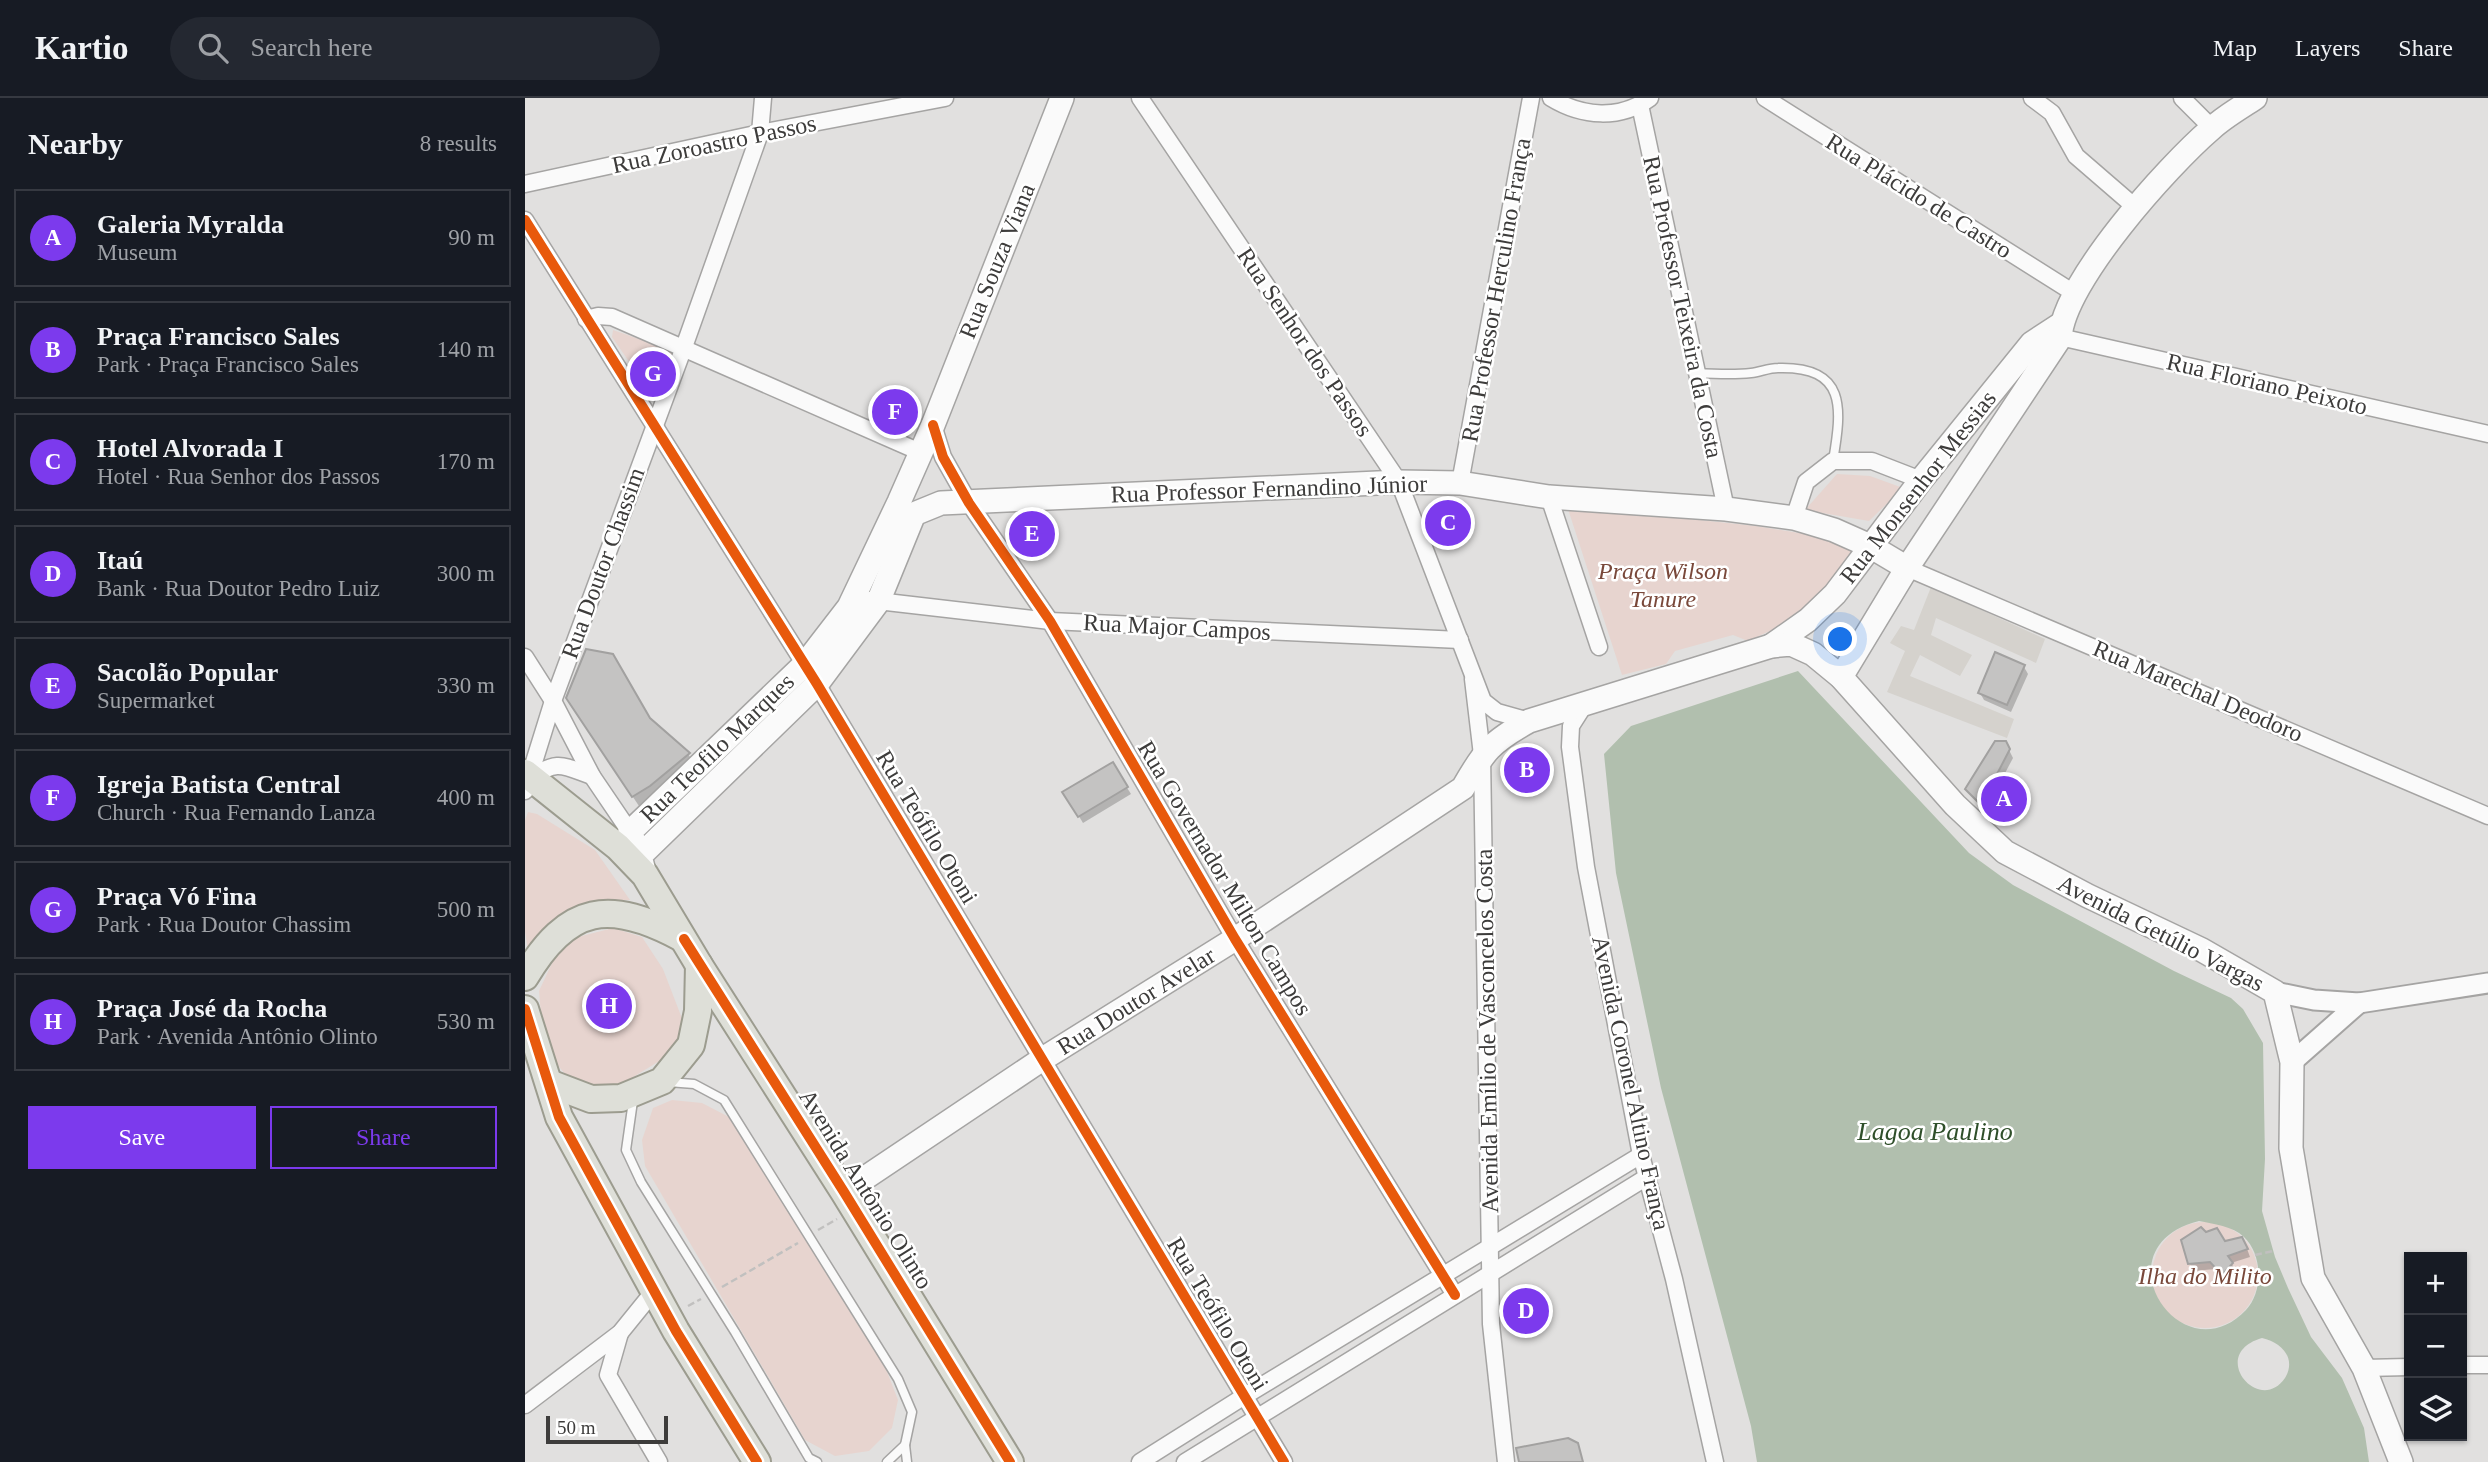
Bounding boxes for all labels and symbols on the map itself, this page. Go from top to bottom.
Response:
street label: Rua Zoroastro Passos [610,110,818,178]
street label: Rua Plácido de Castro [1821,128,2017,264]
street label: Rua Professor Herculino França [1456,135,1536,444]
street label: Rua Professor Teixeira da Costa [1638,153,1728,461]
street label: Rua Souza Viana [954,179,1040,342]
street label: Rua Senhor dos Passos [1232,243,1378,441]
pin: G [630,348,676,400]
street label: Rua Floriano Peixoto [2164,348,2370,420]
street label: Rua Monsenhor Messias [1835,385,2001,589]
pin: F [872,386,918,438]
street label: Rua Doutor Chassim [556,464,650,662]
street label: Rua Professor Fernandino Júnior [1110,470,1428,508]
pin: C [1425,497,1471,549]
pin: E [1009,508,1055,560]
park label: Praça Wilson Tanure [1597,558,1728,612]
street label: Rua Major Campos [1082,609,1272,645]
your location [1823,622,1857,656]
street label: Rua Marechal Deodoro [2089,635,2307,747]
street label: Rua Teofilo Marques [635,668,799,828]
street label: Rua Governador Milton Campos [1133,736,1317,1020]
pin: B [1504,744,1550,796]
street label: Rua Teófilo Otoni [871,746,983,908]
pin: A [1981,773,2027,825]
street label: Avenida Emílio de Vasconcelos Costa [1471,848,1503,1213]
street label: Avenida Getúlio Vargas [2054,870,2268,996]
street label: Avenida Coronel Altino França [1587,933,1675,1233]
street label: Rua Doutor Avelar [1052,942,1220,1060]
pin: H [586,980,632,1032]
street label: Avenida Antônio Olinto [794,1084,938,1294]
water label: Lagoa Paulino [1856,1117,2013,1146]
street label: Rua Teófilo Otoni [1162,1233,1274,1395]
park label: Ilha do Milito [2137,1263,2272,1289]
pin: D [1503,1285,1549,1337]
scale bar [546,1413,669,1445]

